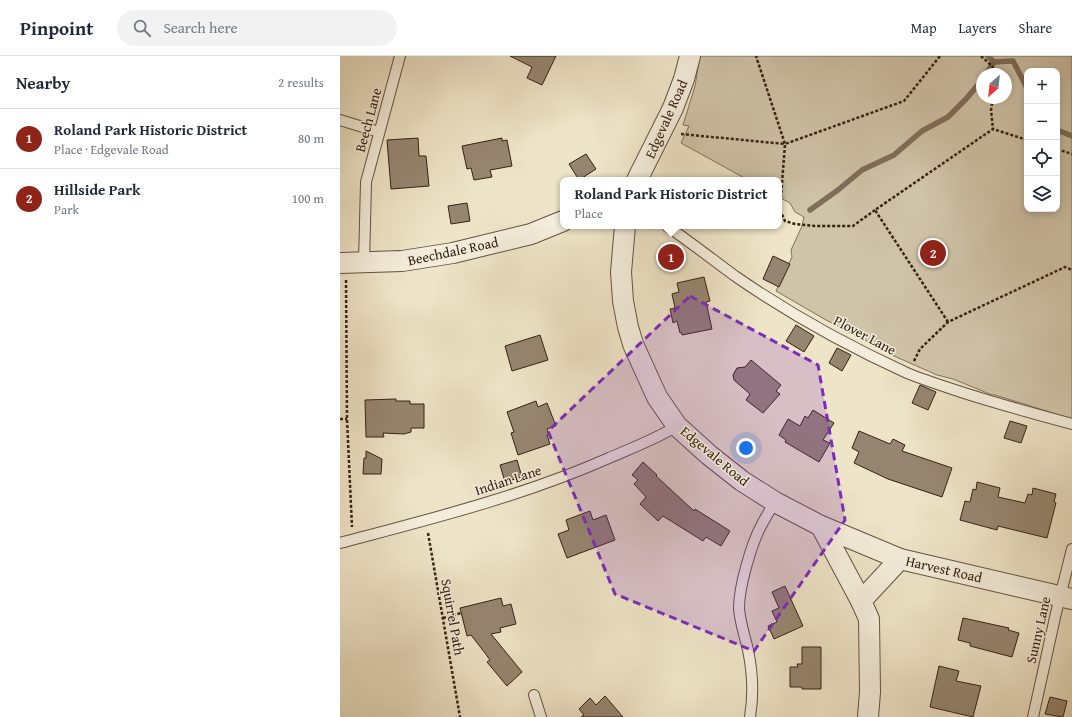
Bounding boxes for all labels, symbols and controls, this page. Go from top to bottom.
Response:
search box [117,10,397,46]
text: Pinpoint [20,14,93,42]
icon: search [131,17,153,39]
text: Search here [163,17,237,38]
text: Map [911,18,937,38]
text: Layers [959,18,997,38]
text: Share [1019,18,1052,38]
north arrow [976,68,1012,104]
map controls [1024,68,1060,212]
button: + [1024,68,1060,104]
text: Nearby [16,70,70,95]
text: 2 results [278,73,324,92]
street label: Edgevale Road [640,76,692,162]
street label: Beech Lane [350,85,386,154]
button: − [1024,104,1060,140]
text: Roland Park Historic District [54,119,247,140]
text: 1 [26,129,32,148]
text: 80 m [298,129,324,148]
text: Place · Edgevale Road [54,140,169,159]
button: locate [1024,140,1060,176]
button: layers [1024,176,1060,212]
popup [560,177,782,229]
text: Hillside Park [54,179,141,200]
text: Roland Park Historic District [574,183,768,204]
text: 2 [26,189,32,208]
text: 100 m [292,189,324,208]
text: Park [54,200,79,219]
text: Place [574,204,603,223]
street label: Beechdale Road [406,232,501,270]
pin: 2 [920,238,946,268]
pin: 1 [658,242,684,272]
street label: Plover Lane [830,310,900,360]
street label: Edgevale Road [676,421,754,491]
your location [736,438,756,458]
street label: Indian Lane [472,460,544,500]
street label: Harvest Road [904,551,985,588]
street label: Squirrel Path [436,577,470,657]
street label: Sunny Lane [1021,594,1055,665]

